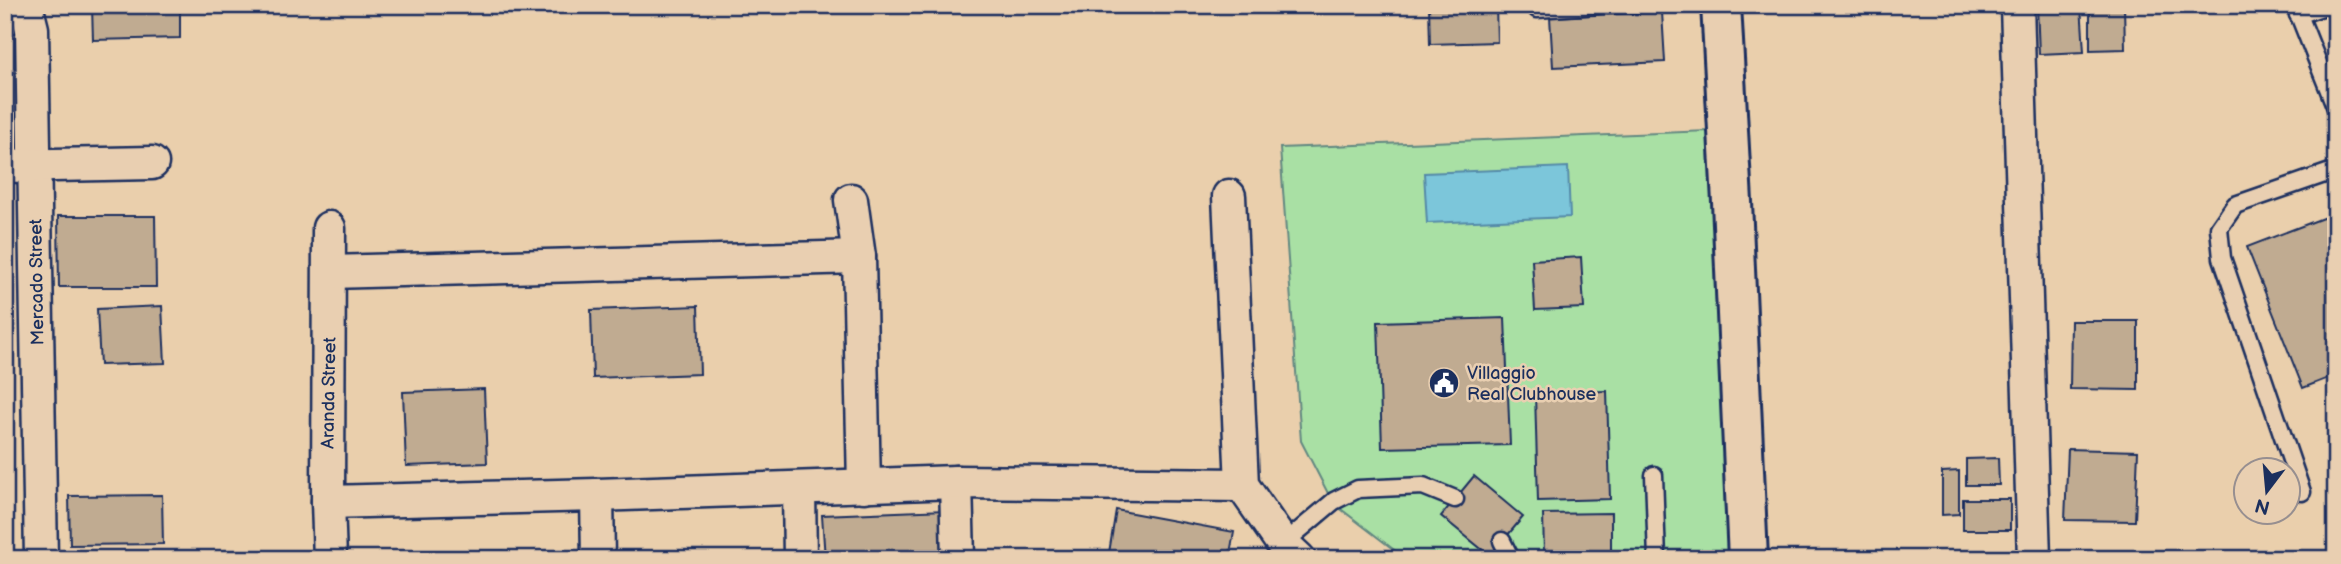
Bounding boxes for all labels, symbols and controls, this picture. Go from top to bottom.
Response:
street label: Mercado Street [25,218,49,345]
street label: Aranda Street [318,336,340,449]
place label: Villaggio Real Clubhouse [1467,363,1596,405]
public building icon: Villaggio Real Clubhouse [1427,366,1461,400]
north arrow [2232,456,2302,526]
text: N [2253,493,2273,519]

